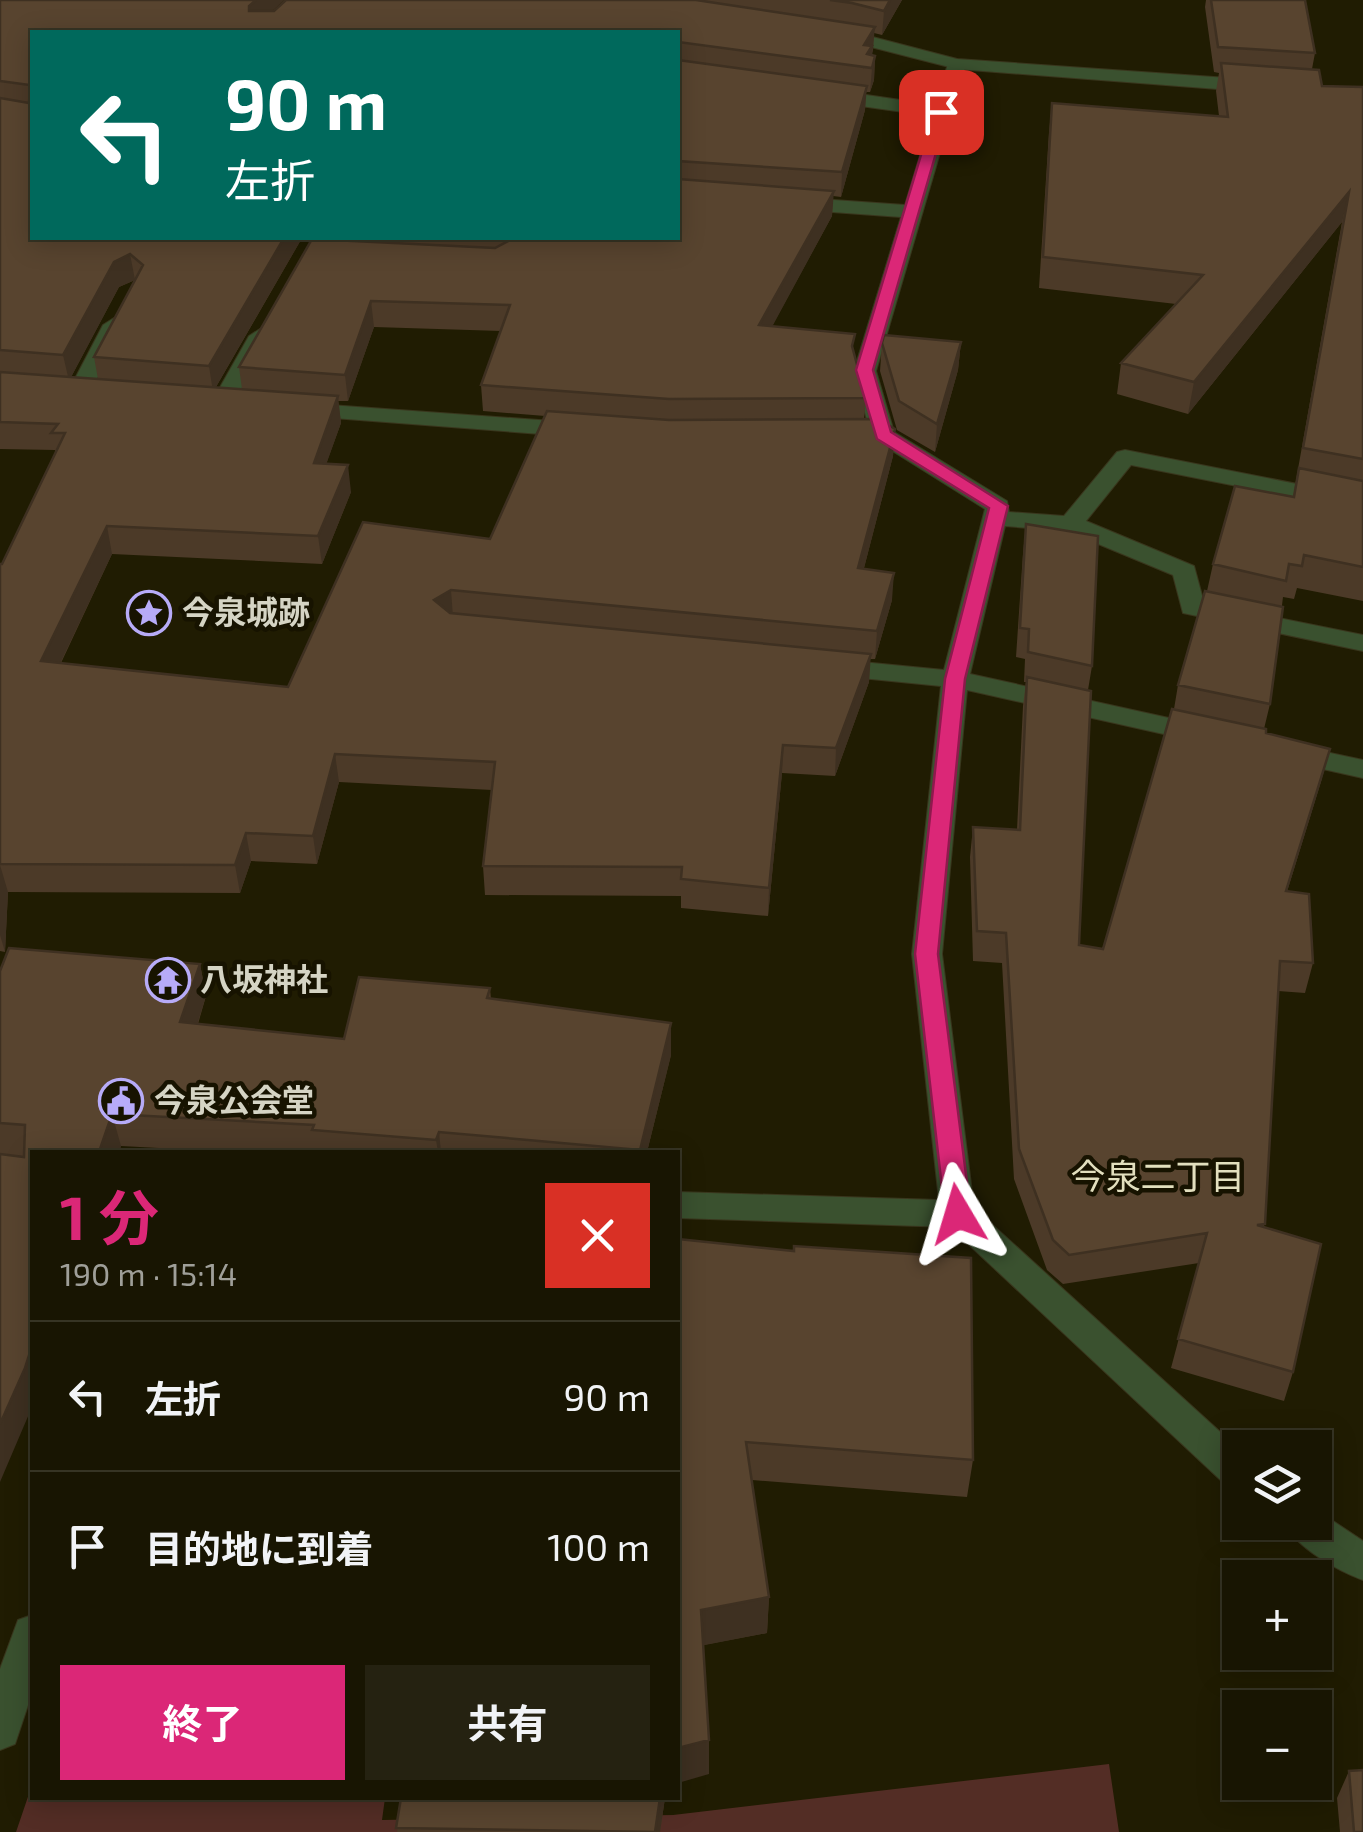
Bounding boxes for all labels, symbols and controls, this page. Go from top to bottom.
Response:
text: 90 m [225,60,387,144]
icon: left [60,70,190,200]
pin [899,70,984,155]
icon: arrive [914,85,969,140]
text: 左折 [225,152,315,206]
place icon: 今泉城跡 [126,590,172,636]
place label: 今泉城跡 [182,592,310,630]
temple icon: 八坂神社 [145,957,191,1003]
place label: 八坂神社 [200,959,328,997]
public building icon: 今泉公会堂 [98,1078,144,1124]
place label: 今泉公会堂 [154,1080,314,1118]
district label: 今泉二丁目 [1070,1154,1246,1196]
position arrow [906,1162,1010,1266]
text: 1 分 [60,1180,159,1252]
button: close [545,1183,650,1288]
text: 190 m · 15:14 [60,1254,237,1292]
icon: left [60,1369,115,1424]
text: 90 m [564,1373,650,1419]
text: 左折 [145,1375,221,1421]
map controls [1222,1430,1332,1800]
button: layers [1222,1430,1332,1540]
icon: arrive [60,1519,115,1574]
text: 100 m [547,1523,650,1569]
text: 目的地に到着 [145,1525,373,1571]
button: + [1222,1560,1332,1670]
button: 終了 [60,1665,345,1780]
button: 共有 [365,1665,650,1780]
button: − [1222,1690,1332,1800]

